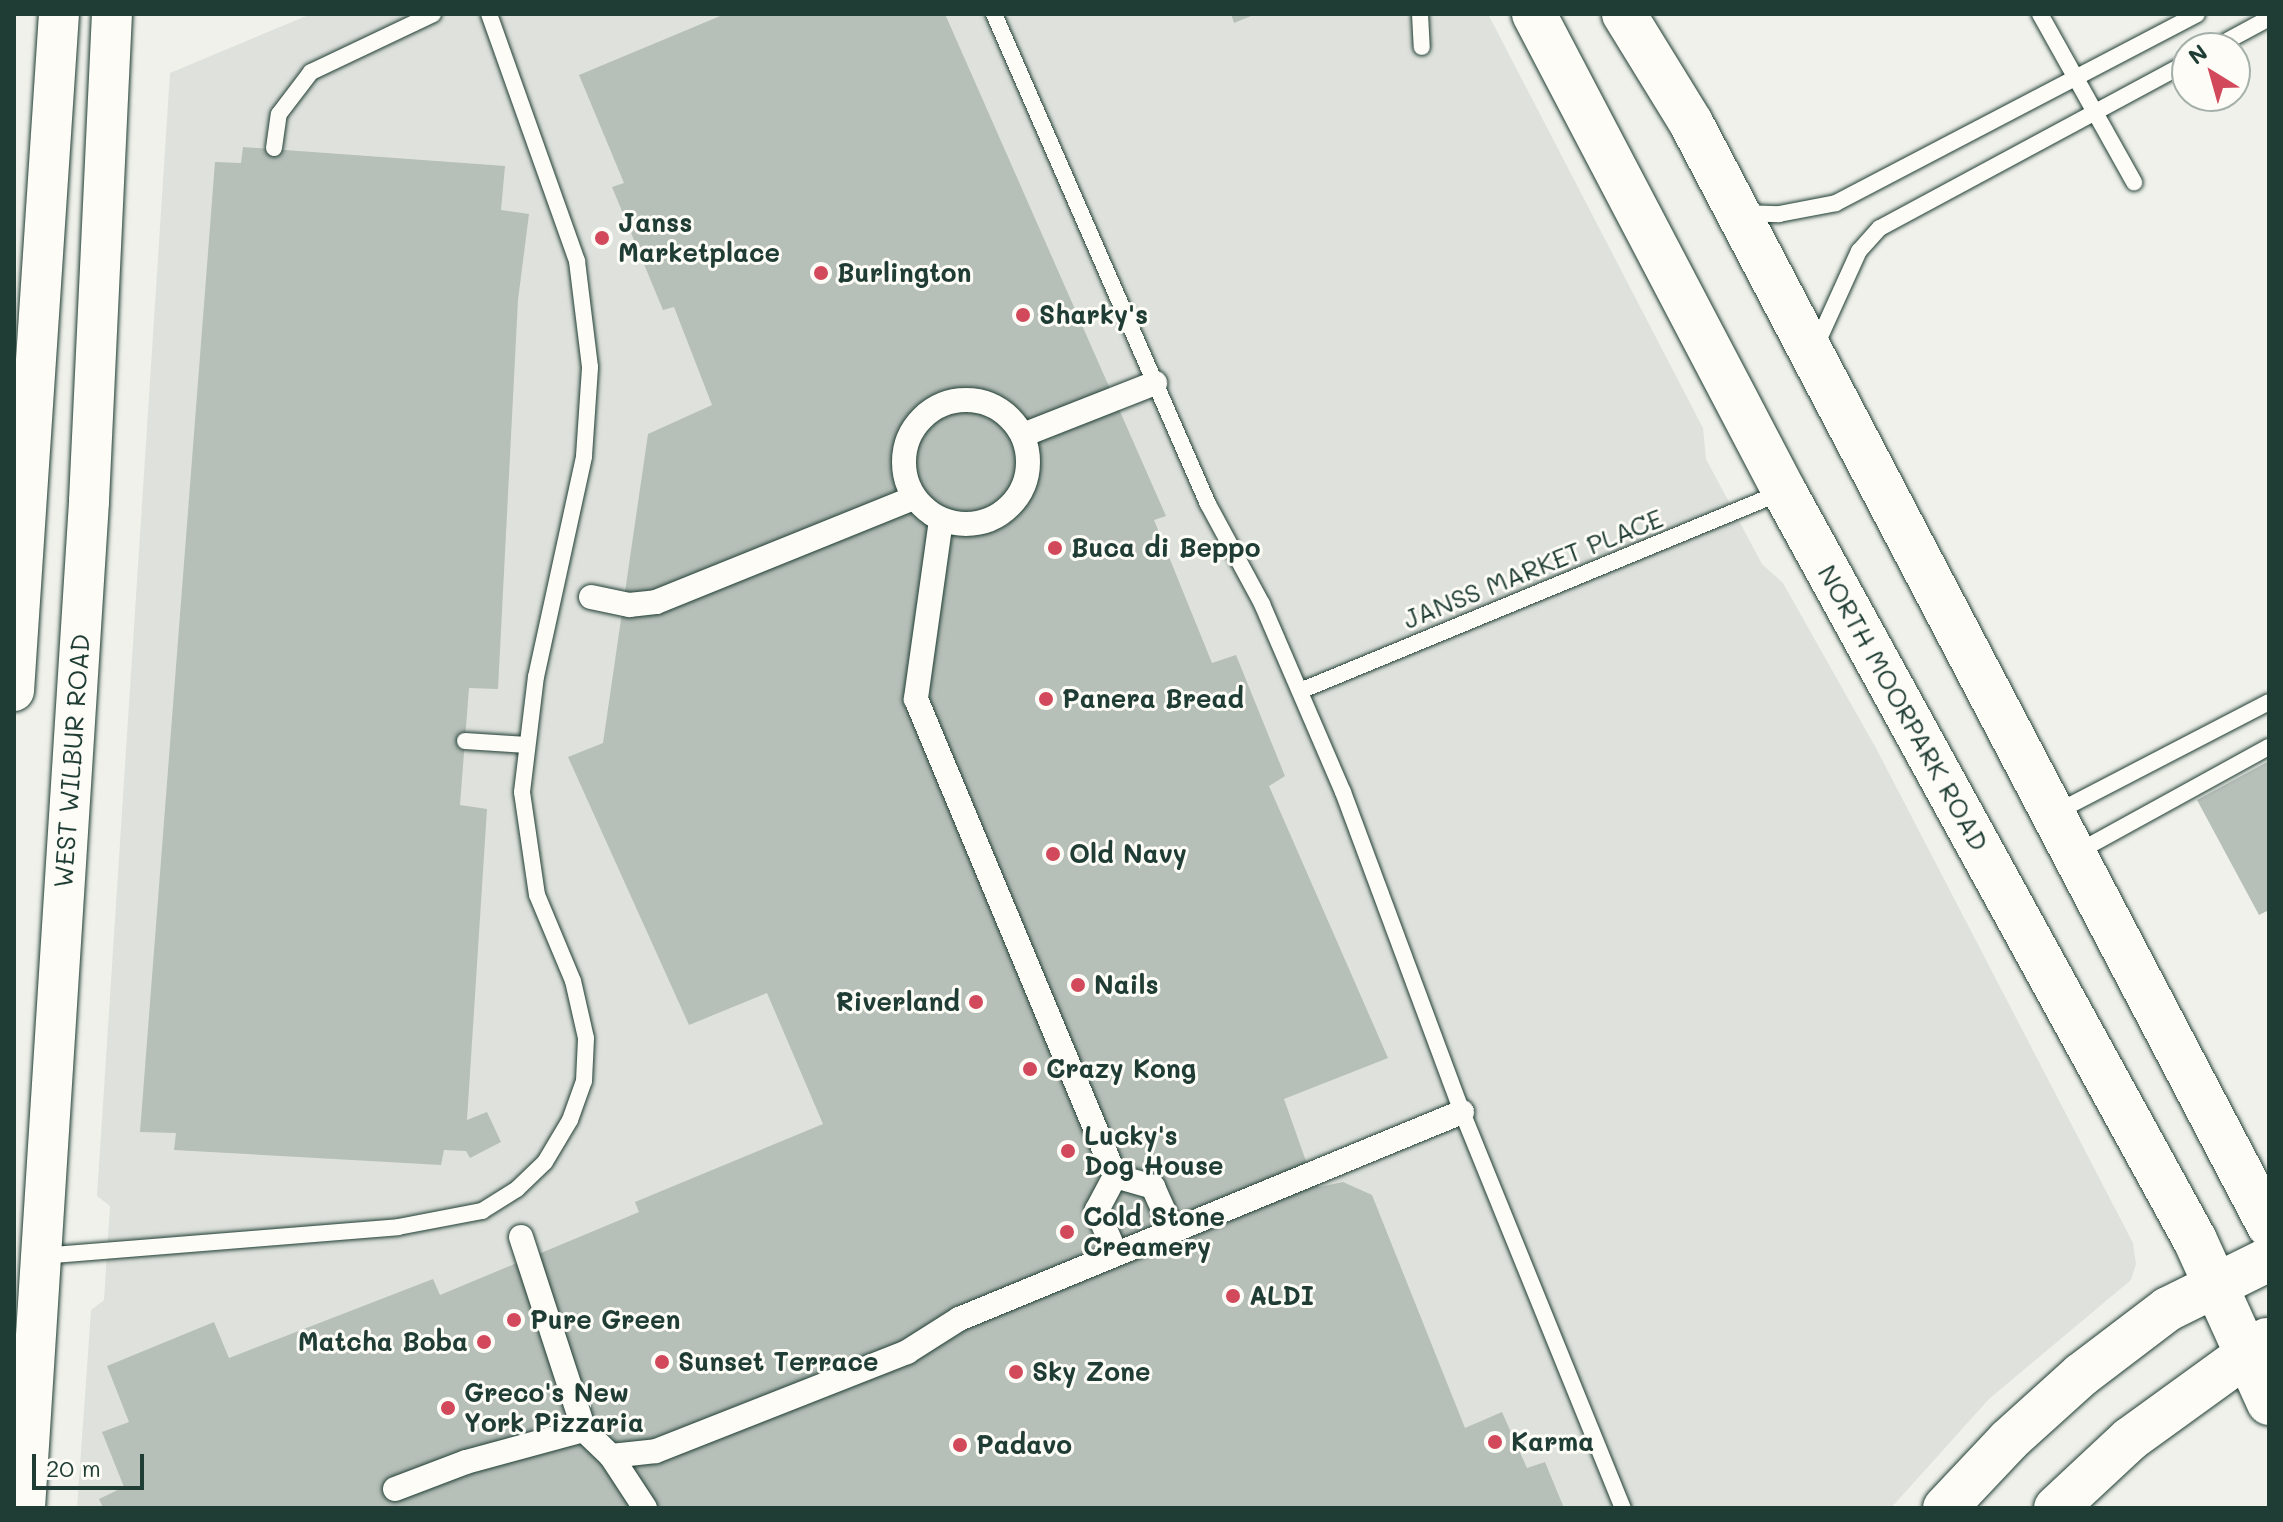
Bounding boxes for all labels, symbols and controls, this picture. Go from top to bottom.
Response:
north arrow [2171,32,2251,112]
text: N [2182,37,2213,71]
place label: Janss Marketplace [618,207,780,268]
marker: Janss Marketplace [593,229,611,247]
place label: Burlington [837,257,971,289]
marker: Burlington [812,264,830,282]
place label: Sharky's [1039,299,1148,331]
marker: Sharky's [1014,306,1032,324]
street label: JANSS MARKET PLACE [1399,503,1667,635]
place label: Buca di Beppo [1071,532,1260,564]
marker: Buca di Beppo [1046,539,1064,557]
street label: NORTH MOORPARK ROAD [1811,560,1995,856]
street label: WEST WILBUR ROAD [48,633,96,889]
place label: Panera Bread [1062,683,1244,715]
marker: Panera Bread [1037,690,1055,708]
place label: Old Navy [1069,838,1187,870]
marker: Old Navy [1044,845,1062,863]
place label: Nails [1094,969,1159,1001]
marker: Nails [1069,976,1087,994]
place label: Riverland [836,986,960,1018]
marker: Riverland [967,993,985,1011]
place label: Crazy Kong [1046,1053,1196,1085]
marker: Crazy Kong [1021,1060,1039,1078]
place label: Lucky's Dog House [1084,1120,1223,1182]
marker: Lucky's Dog House [1059,1142,1077,1160]
place label: Cold Stone Creamery [1083,1201,1225,1262]
marker: Cold Stone Creamery [1058,1223,1076,1241]
place label: ALDI [1249,1280,1314,1312]
marker: ALDI [1224,1287,1242,1305]
place label: Pure Green [530,1304,681,1336]
marker: Pure Green [505,1311,523,1329]
place label: Matcha Boba [298,1326,468,1358]
marker: Matcha Boba [475,1333,493,1351]
place label: Sunset Terrace [678,1346,879,1378]
marker: Sunset Terrace [653,1353,671,1371]
place label: Sky Zone [1032,1356,1150,1388]
marker: Sky Zone [1007,1363,1025,1381]
place label: Greco's New York Pizzaria [464,1377,644,1438]
marker: Greco's New York Pizzaria [439,1399,457,1417]
place label: Karma [1511,1426,1594,1458]
place label: Padavo [976,1429,1072,1461]
marker: Karma [1486,1433,1504,1451]
marker: Padavo [951,1436,969,1454]
scale bar [36,1438,148,1488]
text: 20 m [46,1452,101,1483]

